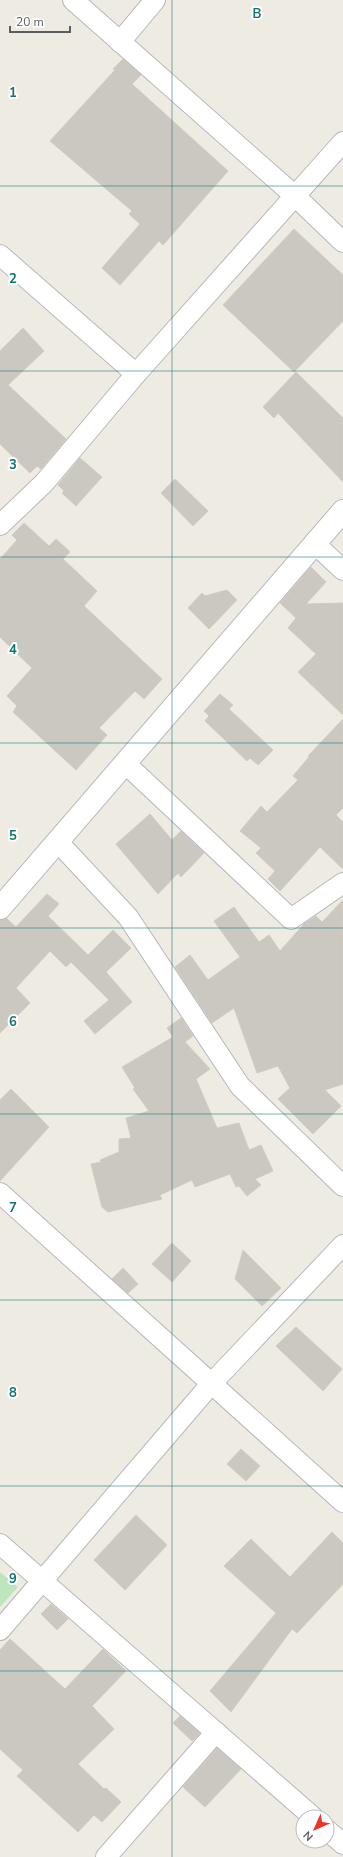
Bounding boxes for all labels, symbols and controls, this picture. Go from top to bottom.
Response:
text: B [253,5,262,23]
scale bar [10,8,70,34]
text: 20 m [16,14,44,30]
text: 1 [9,84,17,102]
text: 2 [9,270,17,288]
text: 3 [9,456,17,474]
text: 4 [9,641,17,659]
text: 5 [9,827,17,845]
text: 6 [9,1013,17,1031]
text: 7 [9,1199,17,1217]
text: 8 [9,1384,17,1402]
text: 9 [9,1570,17,1588]
north arrow [295,1809,335,1849]
text: N [300,1828,316,1844]

